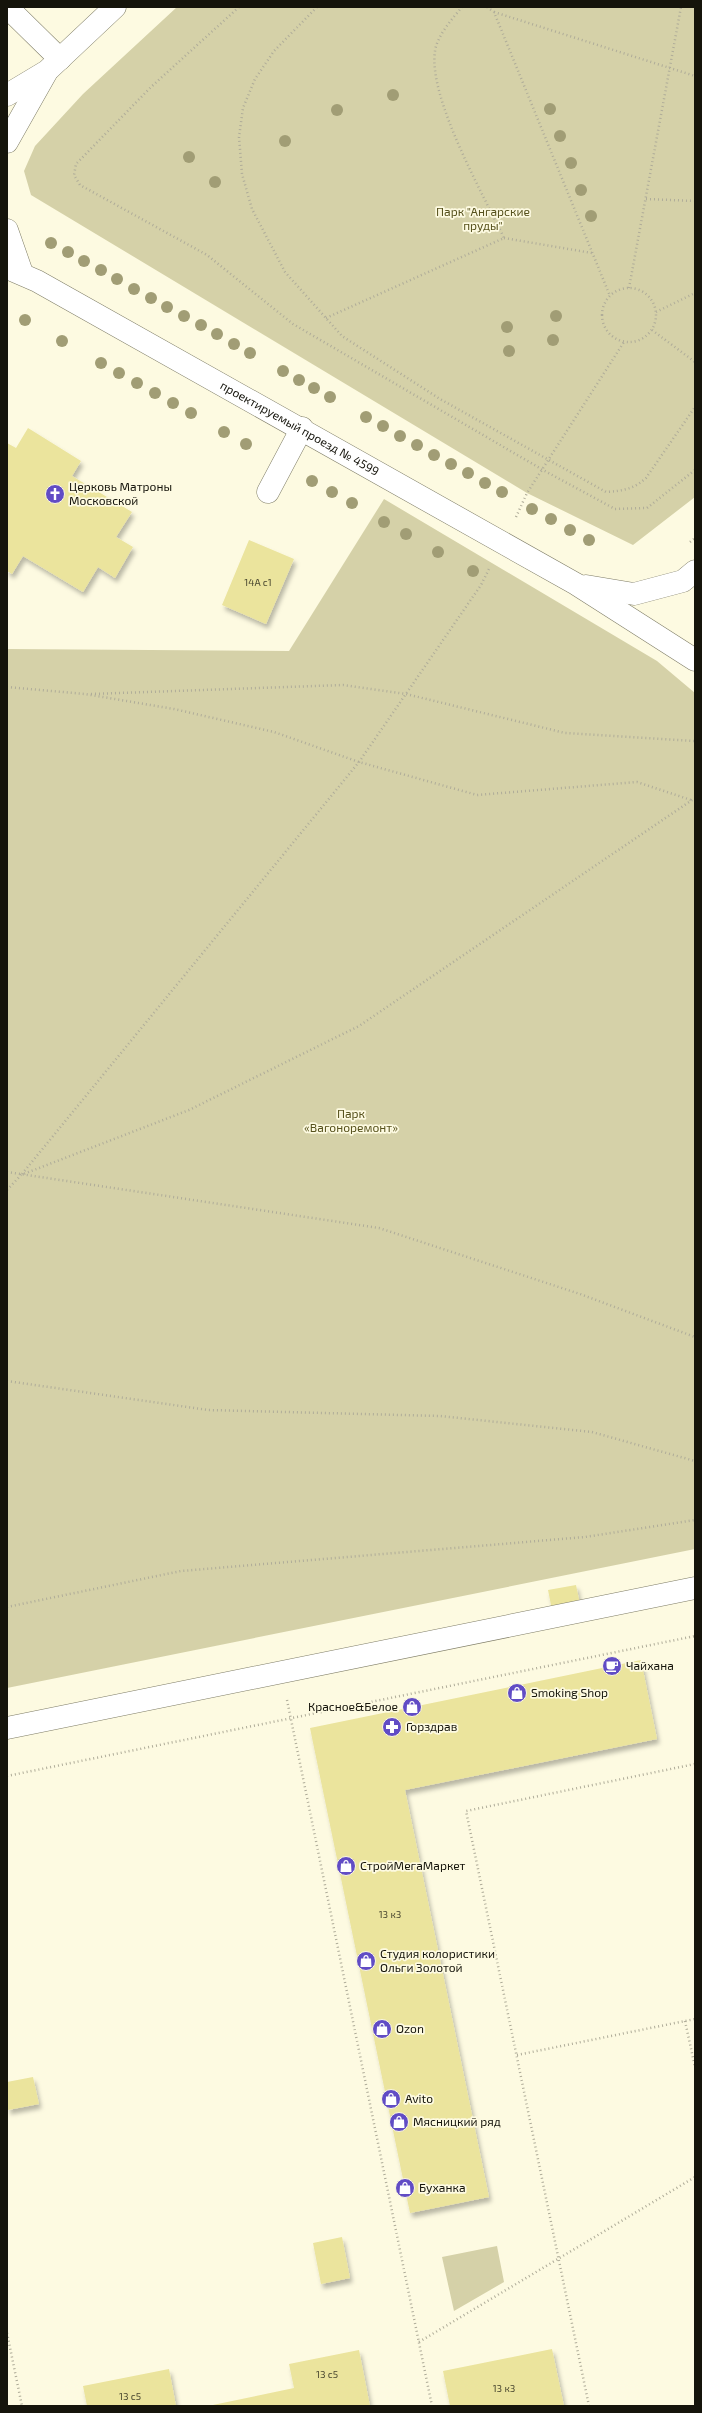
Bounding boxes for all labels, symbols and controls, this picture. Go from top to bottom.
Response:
park label: Парк "Ангарские пруды" [436,204,530,233]
street label: проектируемый проезд № 4599 [218,378,382,478]
place label: Церковь Матроны Московской [69,479,172,507]
church icon: Церковь Матроны Московской [44,483,66,505]
house number: 14А с1 [244,576,272,588]
park label: Парк «Вагоноремонт» [304,1106,398,1134]
cafe icon: Чайхана [601,1655,623,1677]
place label: Чайхана [626,1658,674,1672]
shop icon: Smoking Shop [506,1682,528,1704]
place label: Smoking Shop [531,1685,608,1699]
shop icon: Красное&Белое [401,1696,423,1718]
place label: Красное&Белое [308,1699,398,1713]
pharmacy icon: Горздрав [381,1716,403,1738]
place label: Горздрав [406,1719,457,1733]
shop icon: СтройМегаМаркет [335,1855,357,1877]
place label: СтройМегаМаркет [360,1858,466,1872]
house number: 13 к3 [379,1908,401,1920]
place label: Студия колористики Ольги Золотой [380,1946,495,1974]
shop icon: Студия колористики Ольги Золотой [355,1950,377,1972]
shop icon: Ozon [371,2018,393,2040]
place label: Ozon [396,2021,424,2035]
shop icon: Avito [380,2088,402,2110]
place label: Avito [405,2091,433,2105]
shop icon: Мясницкий ряд [388,2111,410,2133]
place label: Мясницкий ряд [413,2114,501,2128]
shop icon: Буханка [394,2177,416,2199]
place label: Буханка [419,2180,466,2195]
house number: 13 с5 [316,2368,338,2380]
house number: 13 к3 [493,2382,515,2394]
house number: 13 с5 [119,2390,141,2402]

